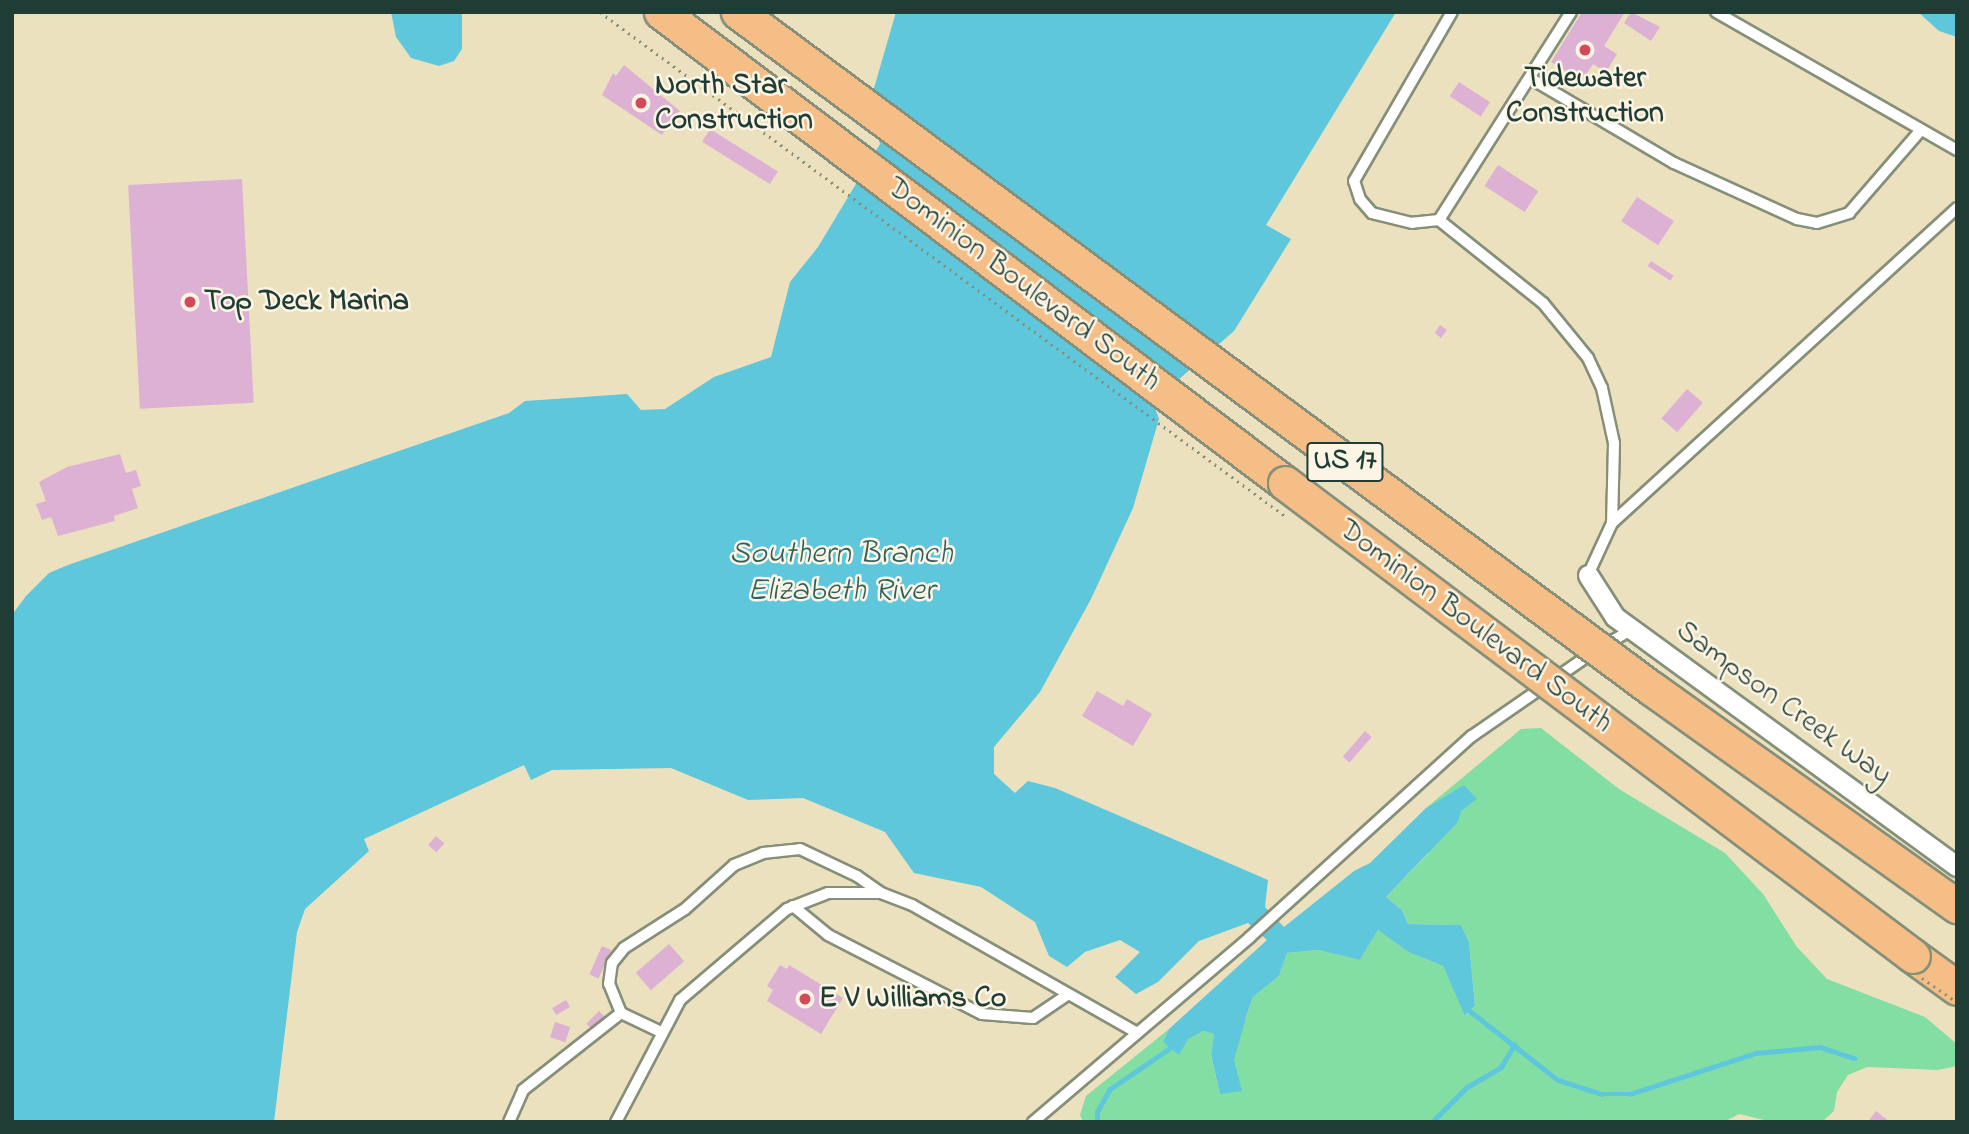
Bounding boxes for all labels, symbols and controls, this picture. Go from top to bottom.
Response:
marker: Tidewater Construction [1577,42,1593,58]
place label: Tidewater Construction [1506,61,1664,132]
place label: North Star Construction [655,68,813,138]
marker: North Star Construction [633,95,649,111]
street label: Dominion Boulevard South [879,170,1167,400]
place label: Top Deck Marina [204,284,409,320]
marker: Top Deck Marina [182,294,198,310]
road number: US 17 [1305,438,1385,486]
street label: Dominion Boulevard South [1331,512,1619,742]
water label: Southern Branch Elizabeth River [729,537,953,612]
street label: Sampson Creek Way [1668,614,1898,794]
place label: E V Williams Co [819,981,1006,1017]
marker: E V Williams Co [797,991,813,1007]

